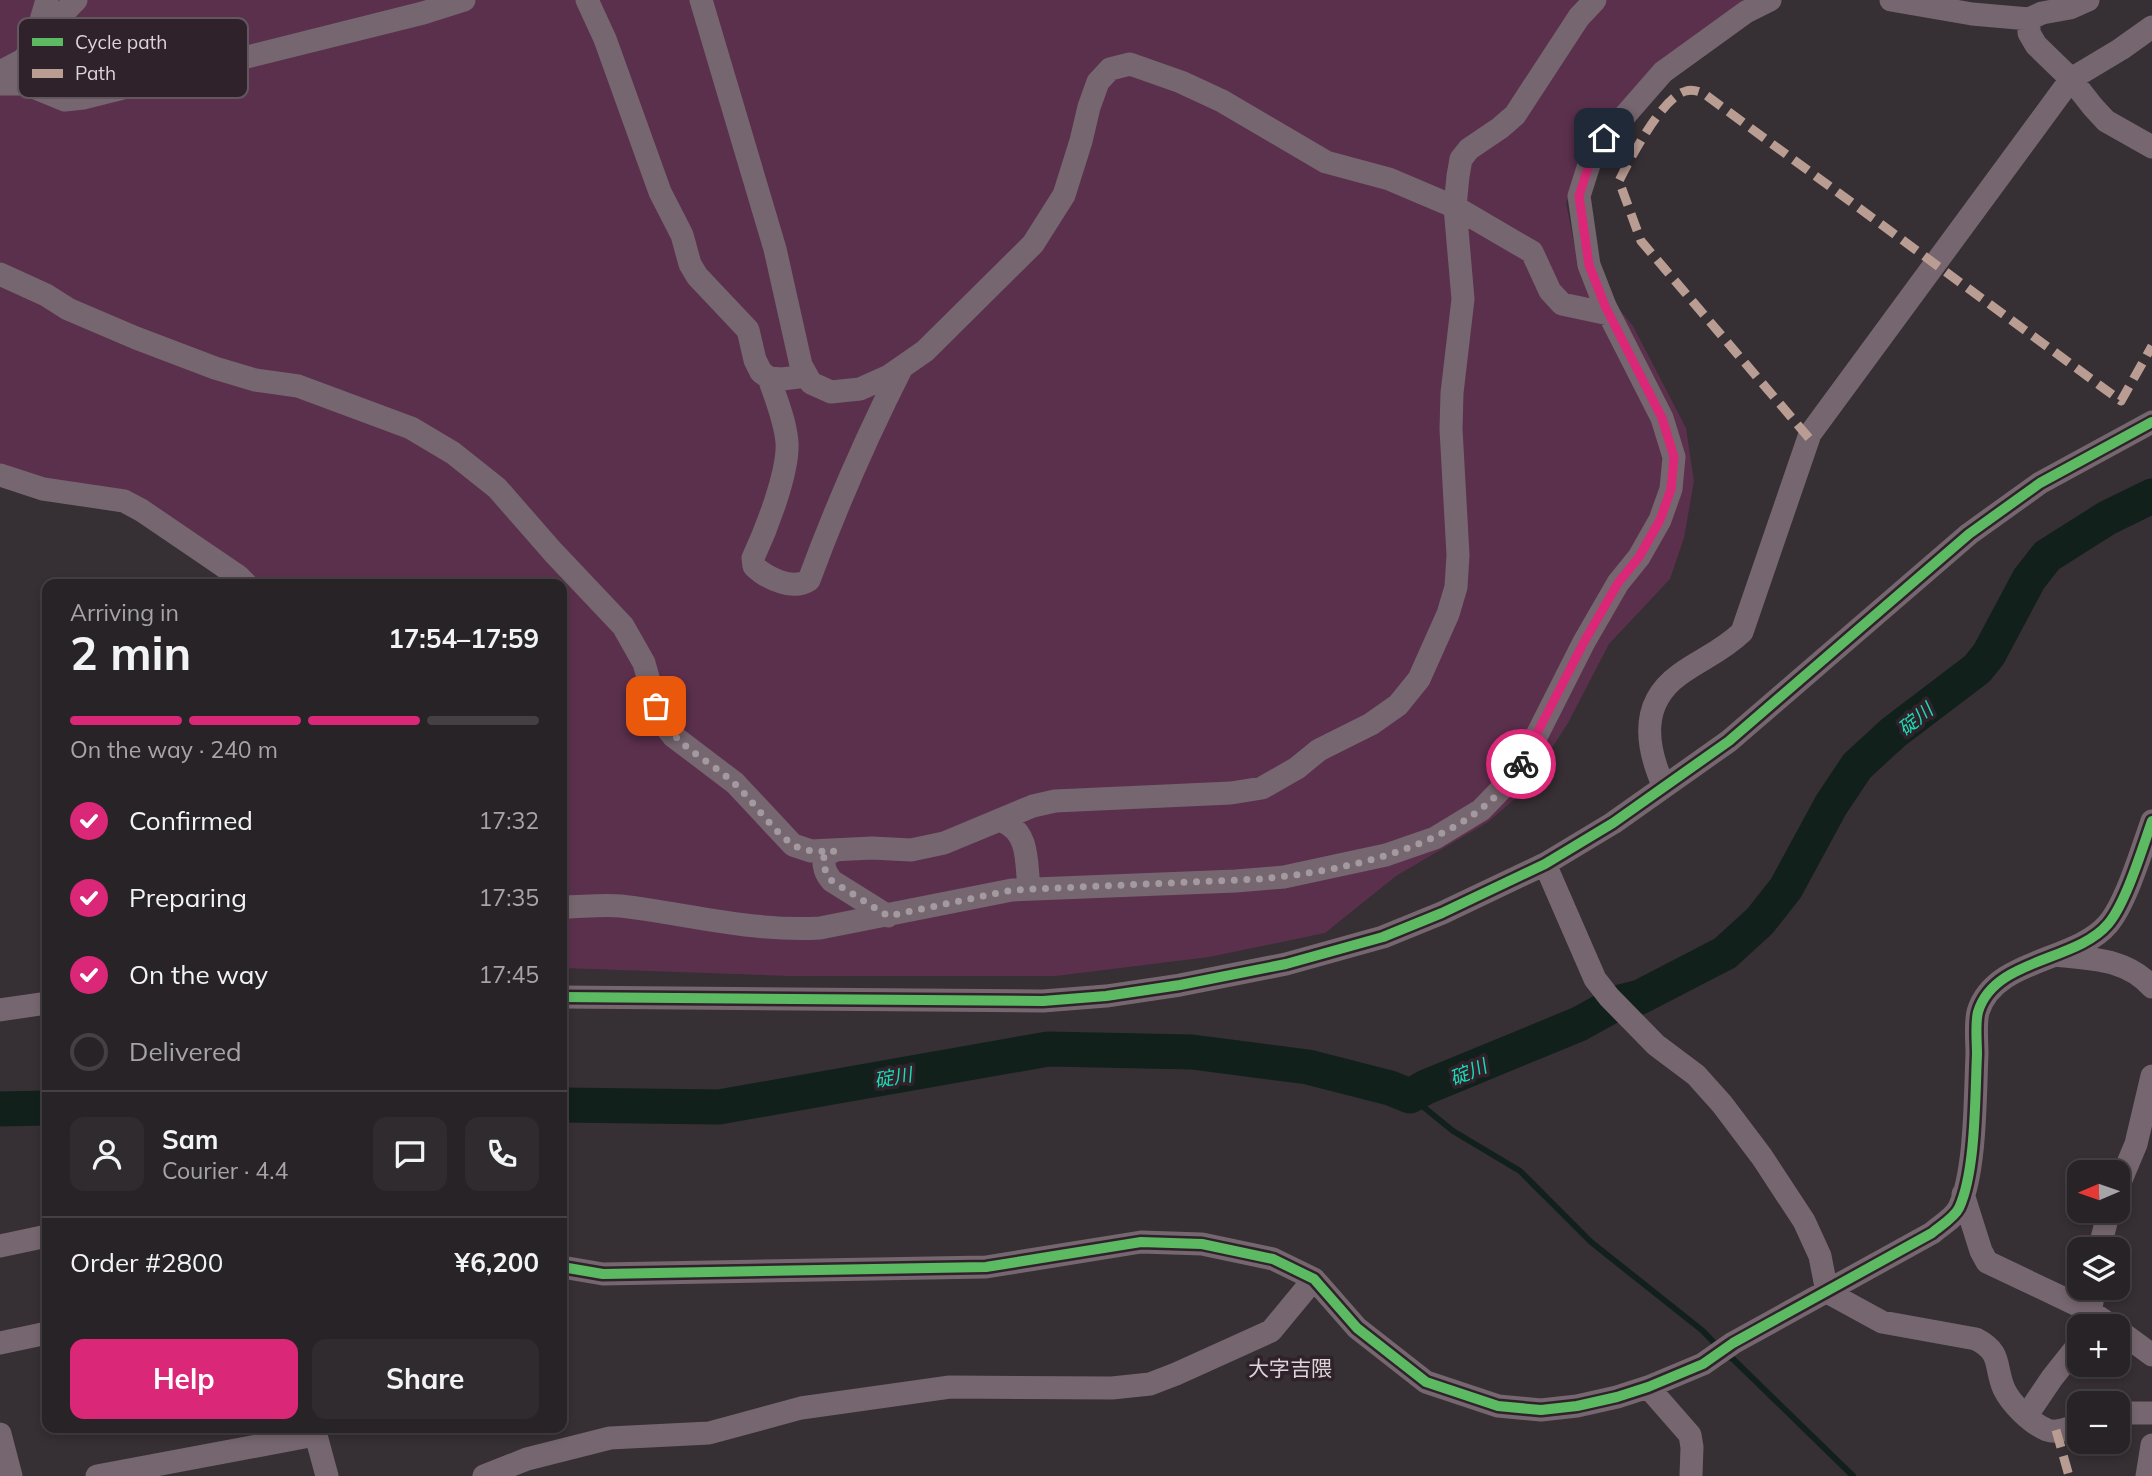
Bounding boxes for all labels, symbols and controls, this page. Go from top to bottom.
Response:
legend [18,18,248,98]
text: Cycle path [75,30,167,54]
text: Path [75,61,116,85]
pin [1574,108,1634,168]
icon: home [1585,119,1623,157]
text: Arriving in [70,598,179,627]
text: 17:54–17:59 [388,622,539,655]
text: 2 min [70,624,191,682]
pin [626,676,686,736]
icon: bag [637,687,675,725]
water label: 碇川 [1893,696,1939,740]
courier [1486,729,1556,799]
text: On the way · 240 m [70,735,278,764]
icon: bike [1502,745,1540,783]
icon: check [70,802,108,840]
text: Confirmed [129,804,253,837]
text: 17:32 [479,806,539,835]
icon: check [70,879,108,917]
text: Preparing [129,881,247,914]
text: 17:35 [479,883,539,912]
icon: check [70,956,108,994]
text: On the way [129,958,268,991]
text: 17:45 [479,960,539,989]
text: Delivered [129,1035,242,1068]
water label: 碇川 [1446,1053,1492,1090]
water label: 碇川 [872,1062,916,1092]
button: person [70,1117,144,1191]
button: chat [373,1117,447,1191]
button: phone [465,1117,539,1191]
text: Sam [162,1123,218,1156]
text: Courier · 4.4 [162,1156,288,1185]
north arrow [2067,1160,2130,1223]
map controls [2067,1160,2130,1454]
button: layers [2067,1237,2130,1300]
text: Order #2800 [70,1246,223,1279]
text: ¥6,200 [455,1246,539,1279]
button: + [2067,1314,2130,1377]
button: Help [70,1339,298,1419]
button: Share [312,1339,539,1419]
district label: 大字吉隈 [1248,1355,1332,1381]
button: − [2067,1391,2130,1454]

